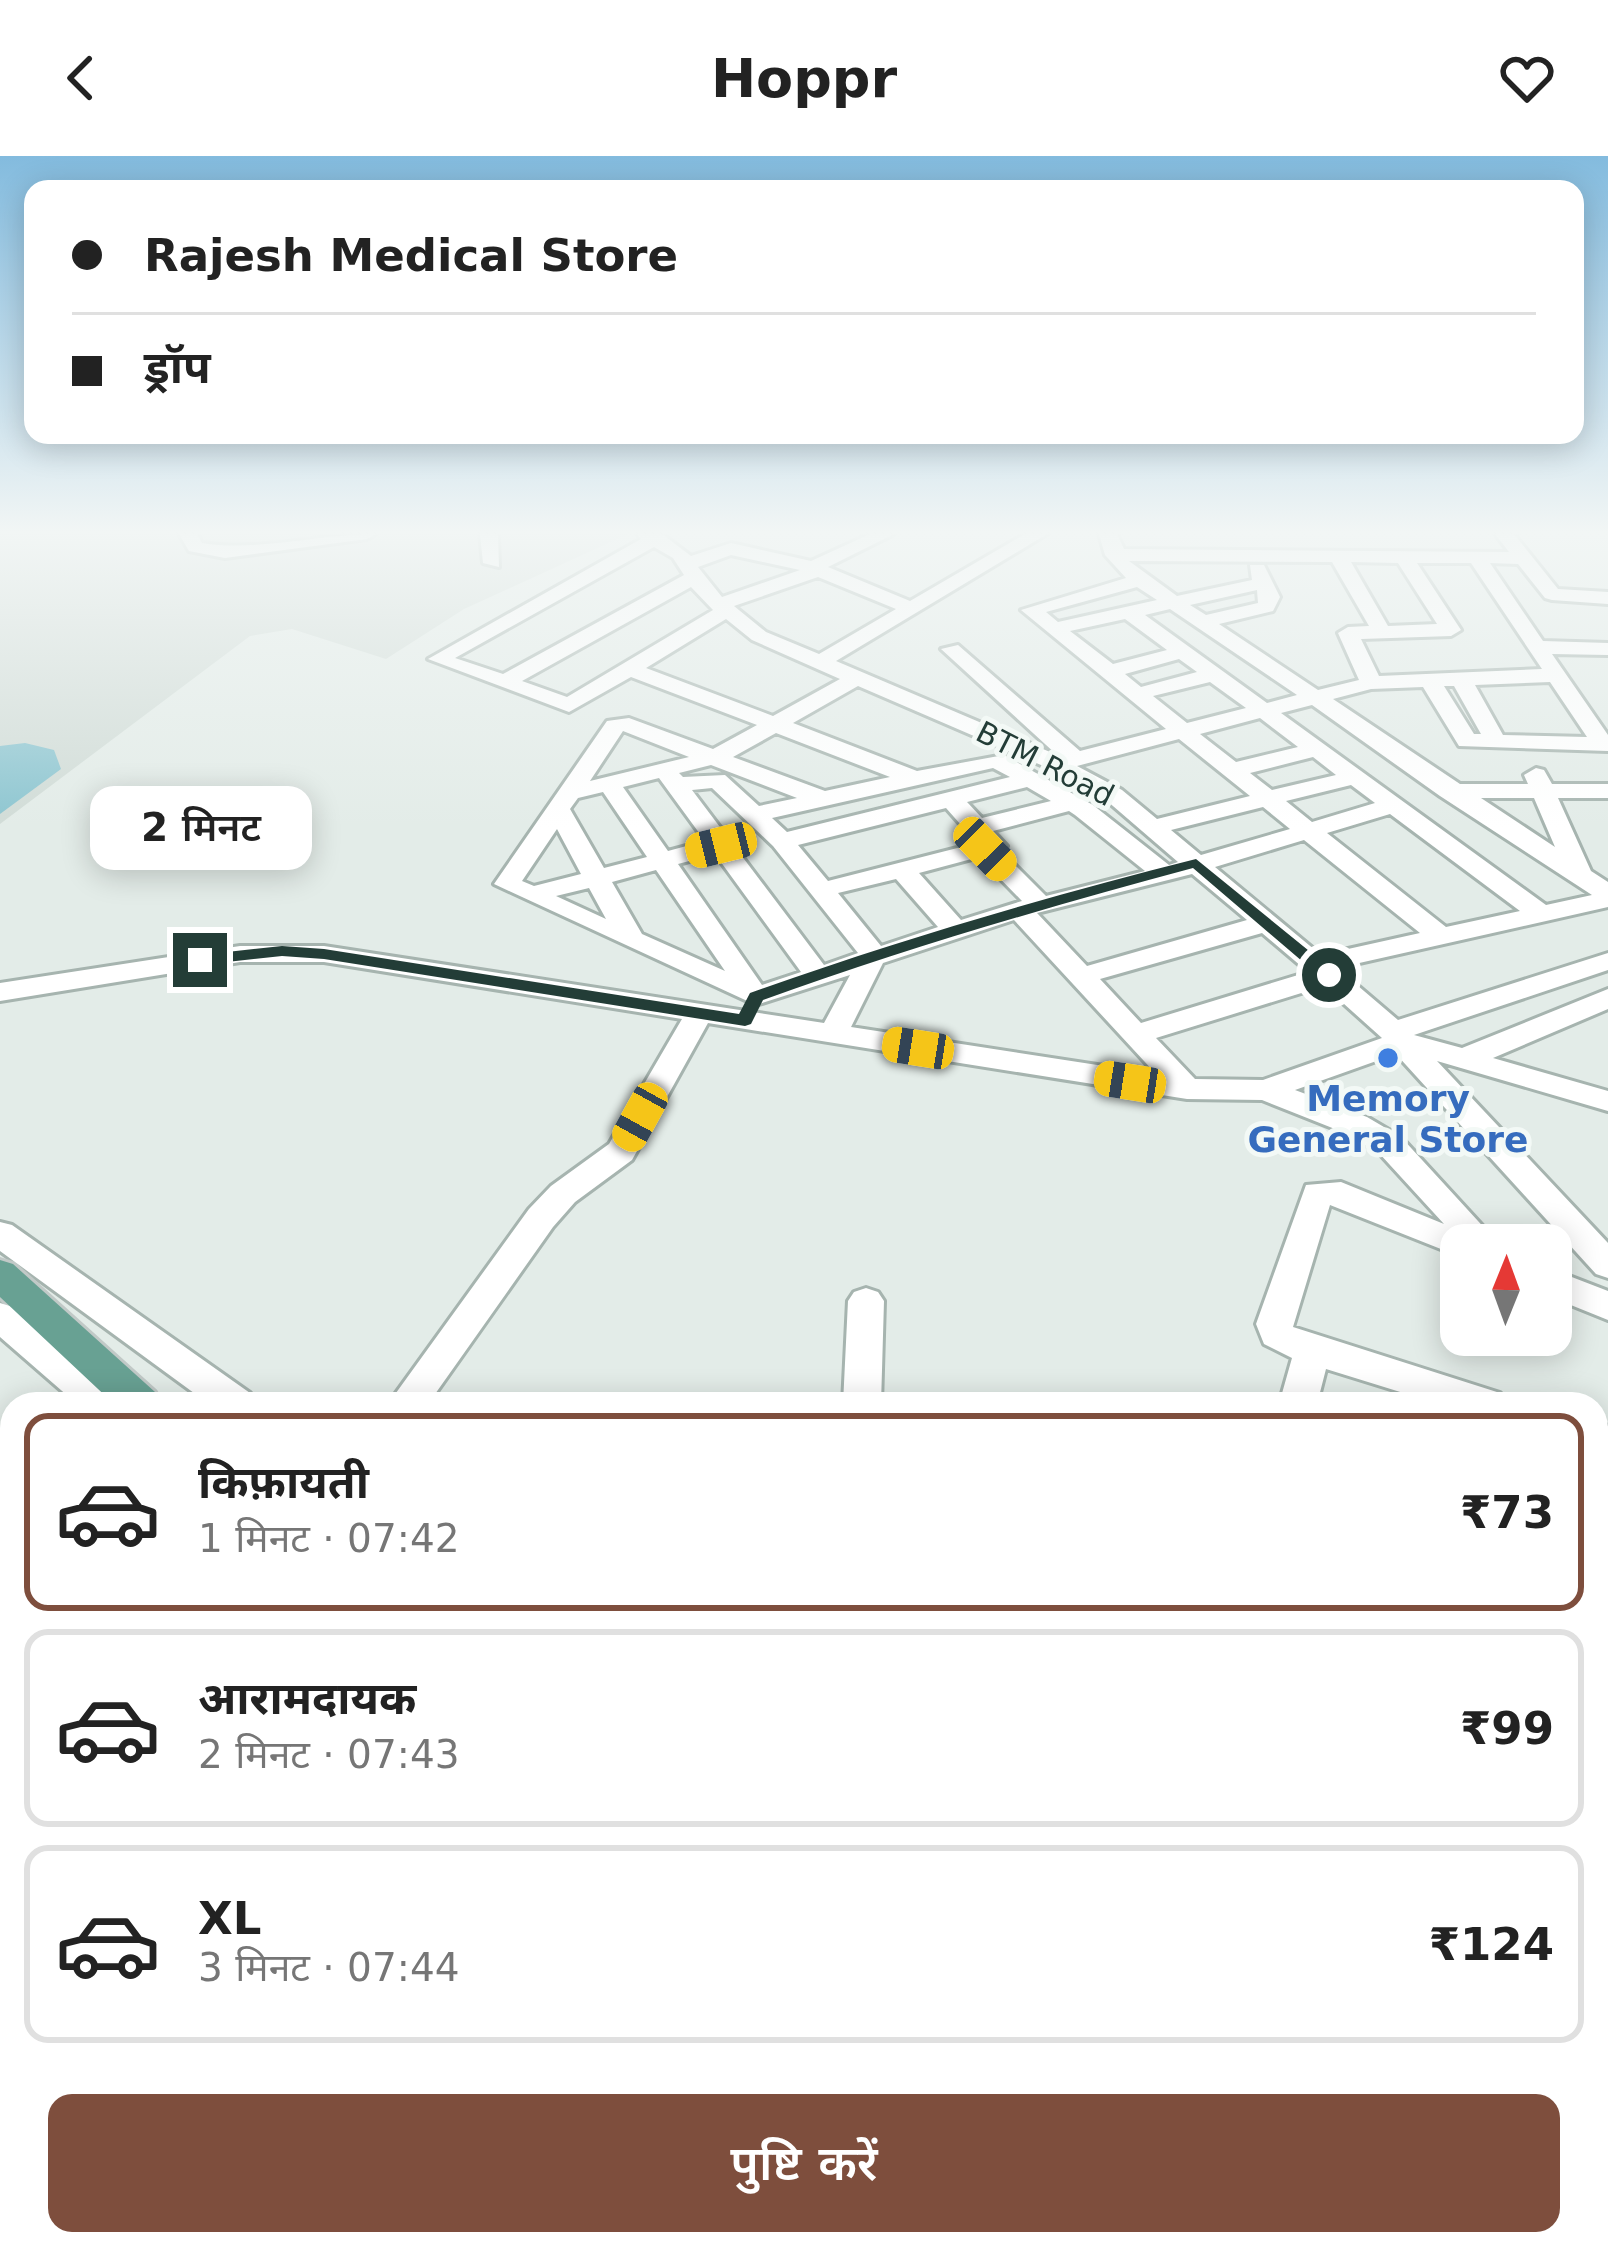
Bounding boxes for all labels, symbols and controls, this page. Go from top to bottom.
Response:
icon: back [48,45,114,111]
icon: heart [1494,45,1560,111]
text: Hoppr [711,47,897,110]
text: Rajesh Medical Store [144,229,678,282]
text: ड्रॉप [144,341,211,394]
street label: BTM Road [971,714,1120,813]
callout: 2 मिनट [89,786,311,870]
text: 2 मिनट [141,805,261,850]
car [947,811,1023,887]
car [682,819,760,871]
route end [173,933,227,987]
route start [1302,948,1356,1002]
car [880,1025,956,1071]
marker: Memory General Store [1375,1045,1401,1071]
car [1092,1059,1168,1105]
car [607,1077,673,1157]
place label: Memory General Store [1248,1078,1528,1160]
north arrow [1440,1224,1572,1356]
map controls [1440,1224,1572,1356]
text: किफ़ायती [198,1456,369,1509]
icon: car [54,1458,162,1566]
text: ₹73 [1460,1486,1554,1539]
text: 1 मिनट · 07:42 [198,1516,460,1561]
text: आरामदायक [198,1672,416,1725]
icon: car [54,1674,162,1782]
text: ₹99 [1460,1702,1554,1755]
text: 2 मिनट · 07:43 [198,1732,460,1777]
icon: car [54,1890,162,1998]
text: XL [198,1892,261,1945]
text: ₹124 [1429,1918,1554,1971]
text: 3 मिनट · 07:44 [198,1945,460,1990]
button: पुष्टि करें [48,2094,1560,2232]

